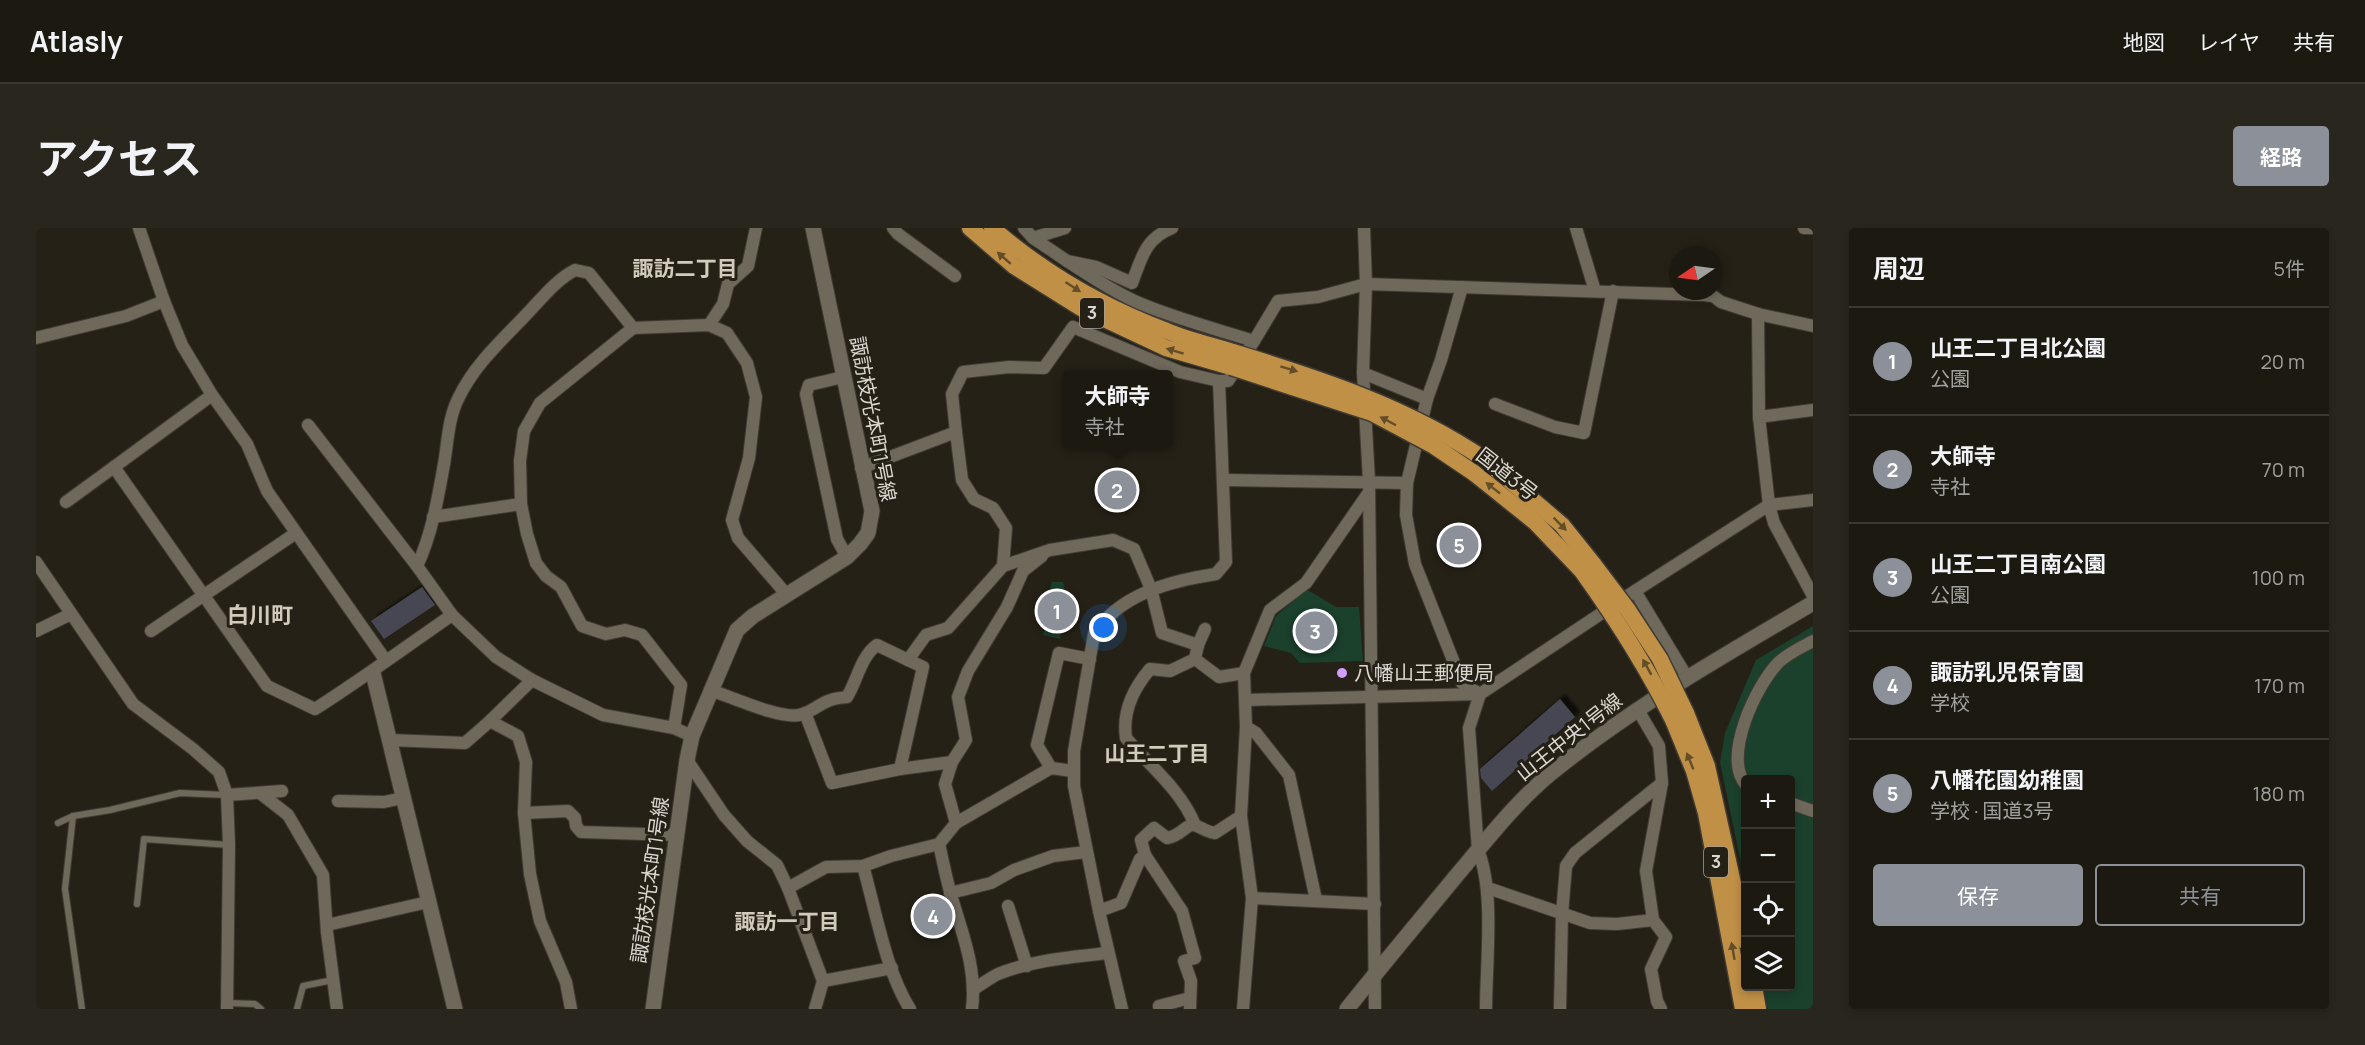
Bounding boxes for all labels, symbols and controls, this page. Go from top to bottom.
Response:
text: Atlasly [30,22,123,60]
text: 地図 [2123,28,2165,56]
text: レイヤ [2198,28,2260,56]
text: 共有 [2293,28,2335,56]
button: 経路 [2233,126,2329,186]
text: アクセス [36,129,202,187]
north arrow [1669,246,1723,300]
text: 周辺 [1873,250,1925,286]
one-way arrow [996,251,1012,264]
district label: 諏訪二丁目 [633,254,738,282]
text: 5件 [2273,255,2305,282]
one-way arrow [1065,281,1081,292]
road number: 3 [1080,298,1104,328]
text: 山王二丁目北公園 [1930,333,2106,363]
street label: 諏訪枝光本町1号線 [844,334,903,504]
one-way arrow [1166,346,1184,355]
text: 1 [1888,348,1897,375]
text: 20 m [2260,348,2305,375]
one-way arrow [1280,365,1298,374]
text: 公園 [1930,365,1970,392]
popup [1062,370,1173,448]
text: 大師寺 [1084,381,1151,411]
text: 寺社 [1084,413,1124,440]
one-way arrow [1379,416,1396,426]
street label: 国道3号 [1471,441,1544,506]
text: 大師寺 [1930,441,1996,471]
text: 2 [1887,456,1898,483]
text: 70 m [2262,456,2305,483]
pin: 2 [1098,468,1136,512]
text: 寺社 [1930,473,1970,500]
one-way arrow [1485,482,1501,495]
one-way arrow [1553,517,1567,531]
pin: 5 [1440,522,1478,568]
text: 山王二丁目南公園 [1930,549,2106,579]
text: 3 [1887,564,1898,591]
text: 100 m [2252,564,2305,591]
text: 公園 [1930,581,1970,608]
pin: 1 [1038,588,1076,634]
district label: 白川町 [227,600,293,630]
pin: 3 [1296,608,1334,654]
your location [1089,613,1118,642]
text: 諏訪乳児保育園 [1930,657,2084,687]
place label: 八幡山王郵便局 [1354,659,1494,686]
one-way arrow [1642,659,1652,676]
marker: 八幡山王郵便局 [1335,666,1349,680]
text: 4 [1886,672,1899,699]
text: 170 m [2254,672,2305,699]
street label: 山王中央1号線 [1510,687,1627,787]
text: 学校 [1930,689,1970,716]
district label: 山王二丁目 [1105,739,1210,767]
one-way arrow [1685,752,1695,770]
text: 八幡花園幼稚園 [1930,765,2084,795]
map controls [1741,775,1795,991]
button: + [1741,775,1795,829]
text: 5 [1887,780,1898,807]
text: 180 m [2252,780,2305,807]
street label: 諏訪枝光本町1号線 [624,795,675,965]
text: 学校 · 国道3号 [1930,797,2054,824]
button: − [1741,829,1795,883]
road number: 3 [1704,847,1728,877]
button: 保存 [1873,864,2083,926]
button: 共有 [2095,864,2305,926]
button: locate [1741,883,1795,937]
pin: 4 [914,894,952,938]
district label: 諏訪一丁目 [735,907,840,935]
button: layers [1741,937,1795,991]
one-way arrow [1728,942,1737,961]

